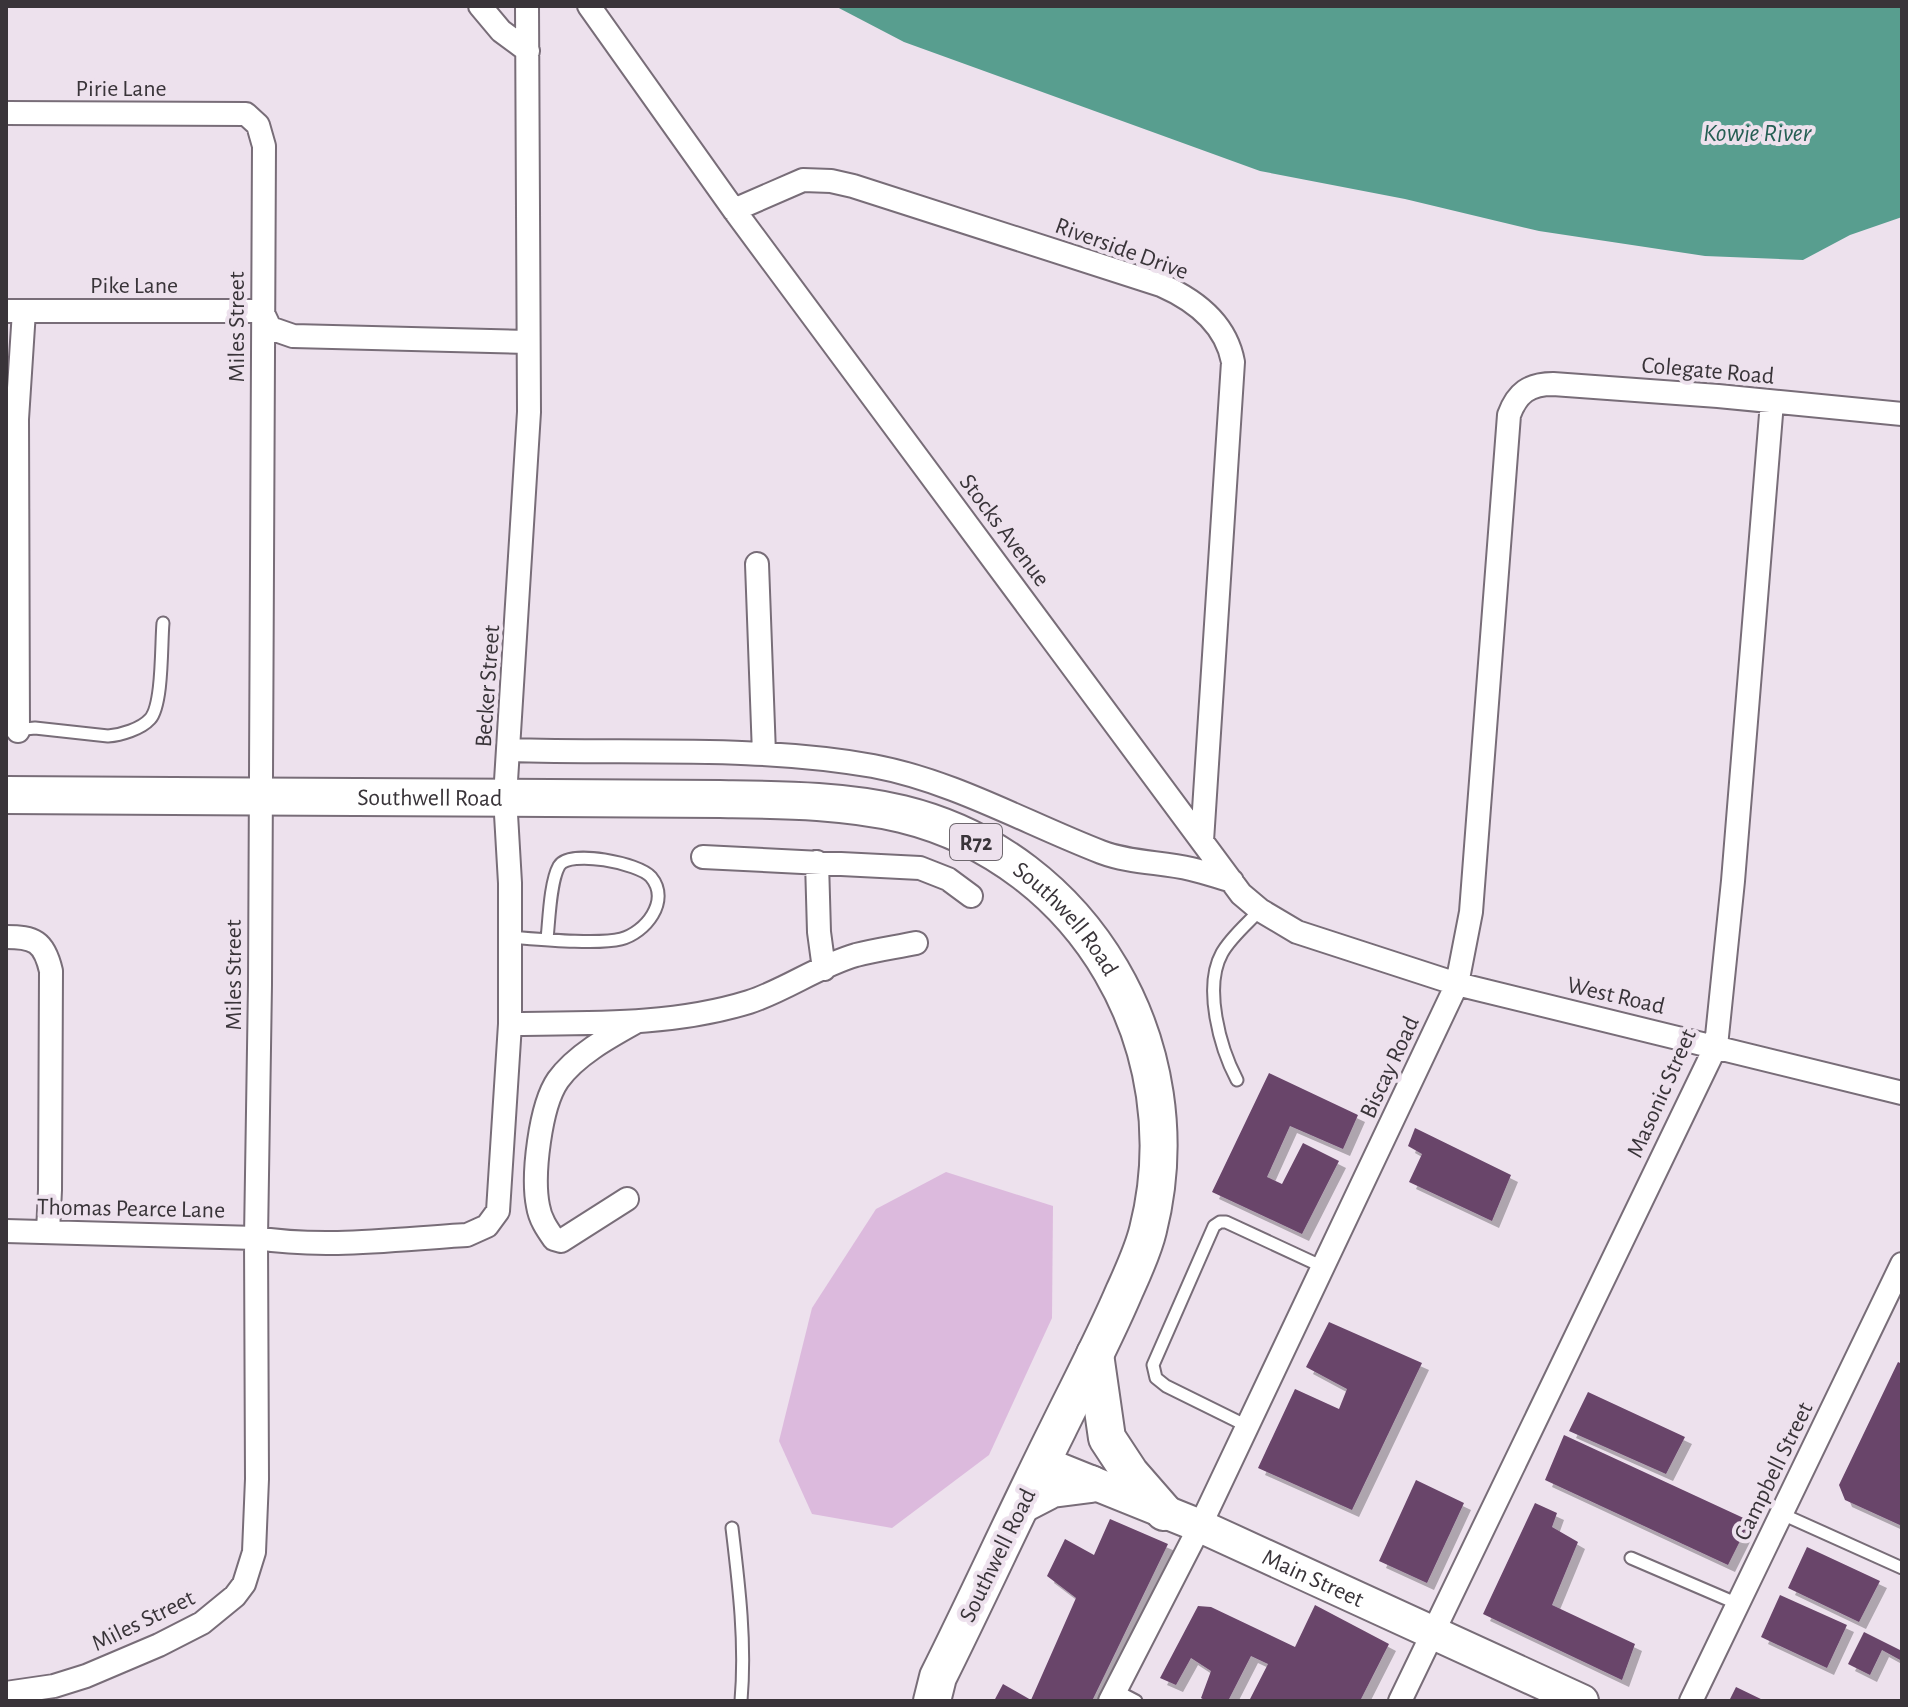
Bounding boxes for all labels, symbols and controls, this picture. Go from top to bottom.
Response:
street label: Pirie Lane [75,77,167,101]
water label: Kowie River [1703,120,1813,146]
street label: Riverside Drive [1052,214,1191,284]
street label: Miles Street [225,271,249,383]
street label: Pike Lane [90,274,178,298]
street label: Colegate Road [1641,353,1775,389]
street label: Stocks Avenue [954,470,1054,591]
street label: Becker Street [472,624,504,748]
street label: Southwell Road [357,786,503,811]
road number: R72 [950,824,1002,860]
street label: Southwell Road [1009,857,1122,980]
street label: Miles Street [222,919,246,1031]
street label: West Road [1565,973,1667,1019]
street label: Biscay Road [1356,1013,1424,1122]
street label: Masonic Street [1623,1025,1701,1161]
street label: Thomas Pearce Lane [37,1195,225,1223]
street label: Campbell Street [1730,1398,1818,1544]
street label: Southwell Road [955,1485,1040,1626]
street label: Main Street [1259,1545,1367,1612]
street label: Miles Street [88,1586,199,1656]

